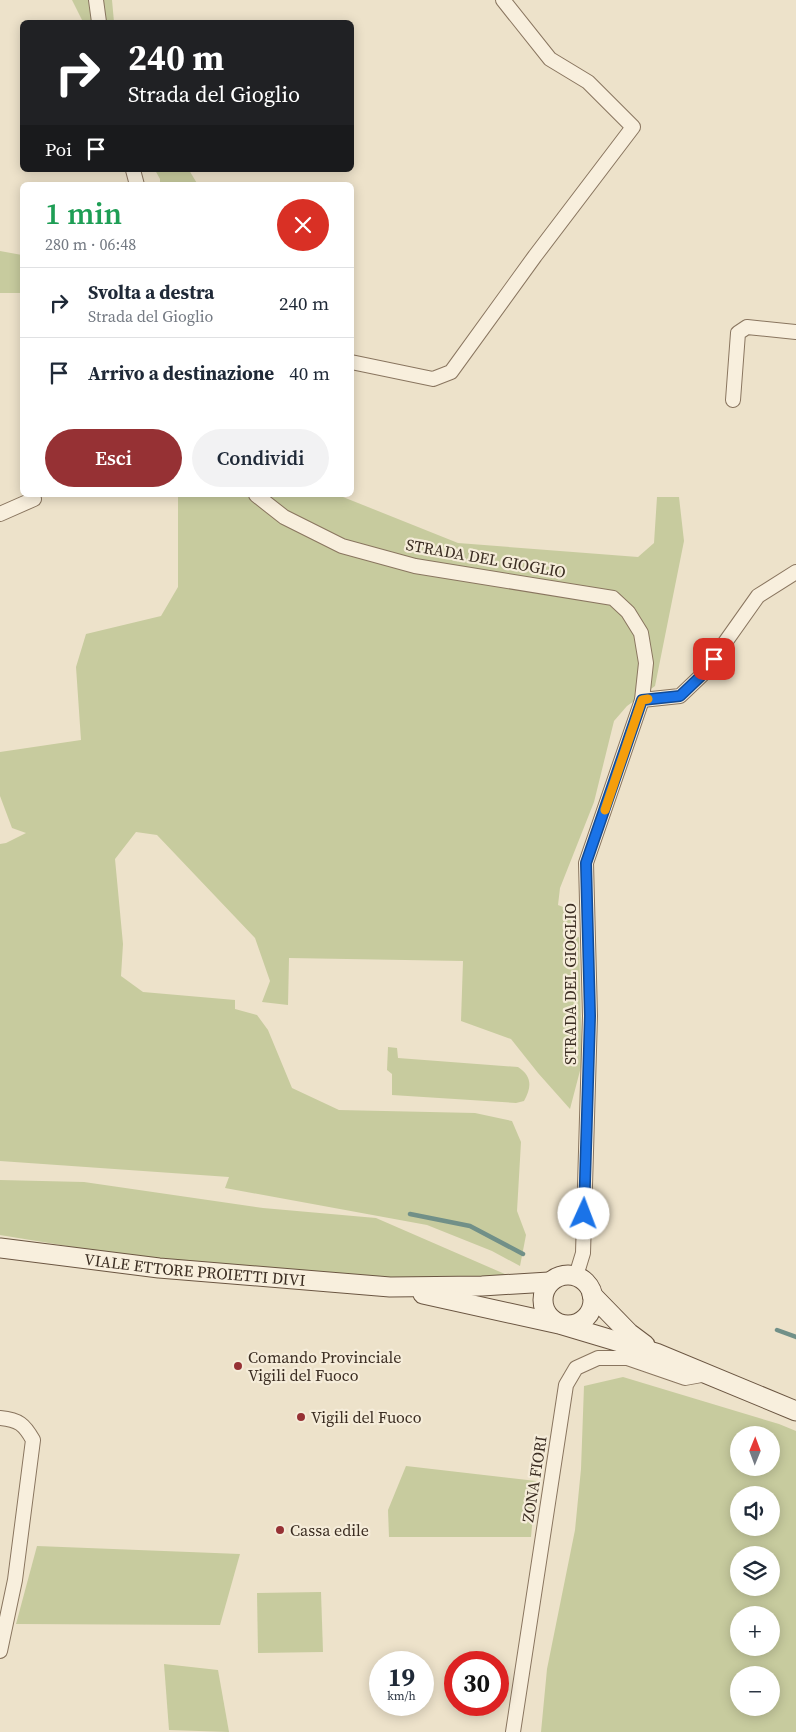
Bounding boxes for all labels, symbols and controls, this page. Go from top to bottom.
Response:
text: 240 m [128,34,224,82]
icon: right [45,40,110,105]
text: Strada del Gioglio [128,79,300,109]
icon: arrive [82,135,110,163]
text: Poi [45,136,72,162]
text: 1 min [45,193,122,234]
button: close [277,199,329,251]
text: 280 m · 06:48 [45,233,136,255]
text: Svolta a destra [88,279,214,305]
icon: right [45,289,73,317]
text: 240 m [279,290,329,316]
text: Strada del Gioglio [88,305,213,327]
icon: arrive [45,359,73,387]
text: Arrivo a destinazione [88,360,274,386]
text: 40 m [289,360,330,386]
button: Esci [45,429,182,487]
button: Condividi [192,429,329,487]
street label: STRADA DEL GIOGLIO [404,533,568,583]
pin [693,638,735,680]
icon: arrive [700,645,728,673]
street label: STRADA DEL GIOGLIO [559,903,581,1065]
position arrow [557,1187,609,1239]
street label: VIALE ETTORE PROIETTI DIVI [83,1248,306,1291]
place label: Comando Provinciale Vigili del Fuoco [248,1346,402,1386]
marker: Comando Provinciale Vigili del Fuoco [232,1360,244,1372]
place label: Vigili del Fuoco [311,1406,422,1428]
marker: Vigili del Fuoco [295,1411,307,1423]
north arrow [730,1426,780,1476]
map controls [730,1426,780,1716]
street label: ZONA FIORI [516,1434,552,1524]
button: sound [730,1486,780,1536]
place label: Cassa edile [290,1519,369,1541]
marker: Cassa edile [274,1524,286,1536]
button: layers [730,1546,780,1596]
button: + [730,1606,780,1656]
speed limit sign: 30 [444,1651,509,1716]
text: 19 [388,1660,415,1694]
button: − [730,1666,780,1716]
text: km/h [387,1688,416,1704]

